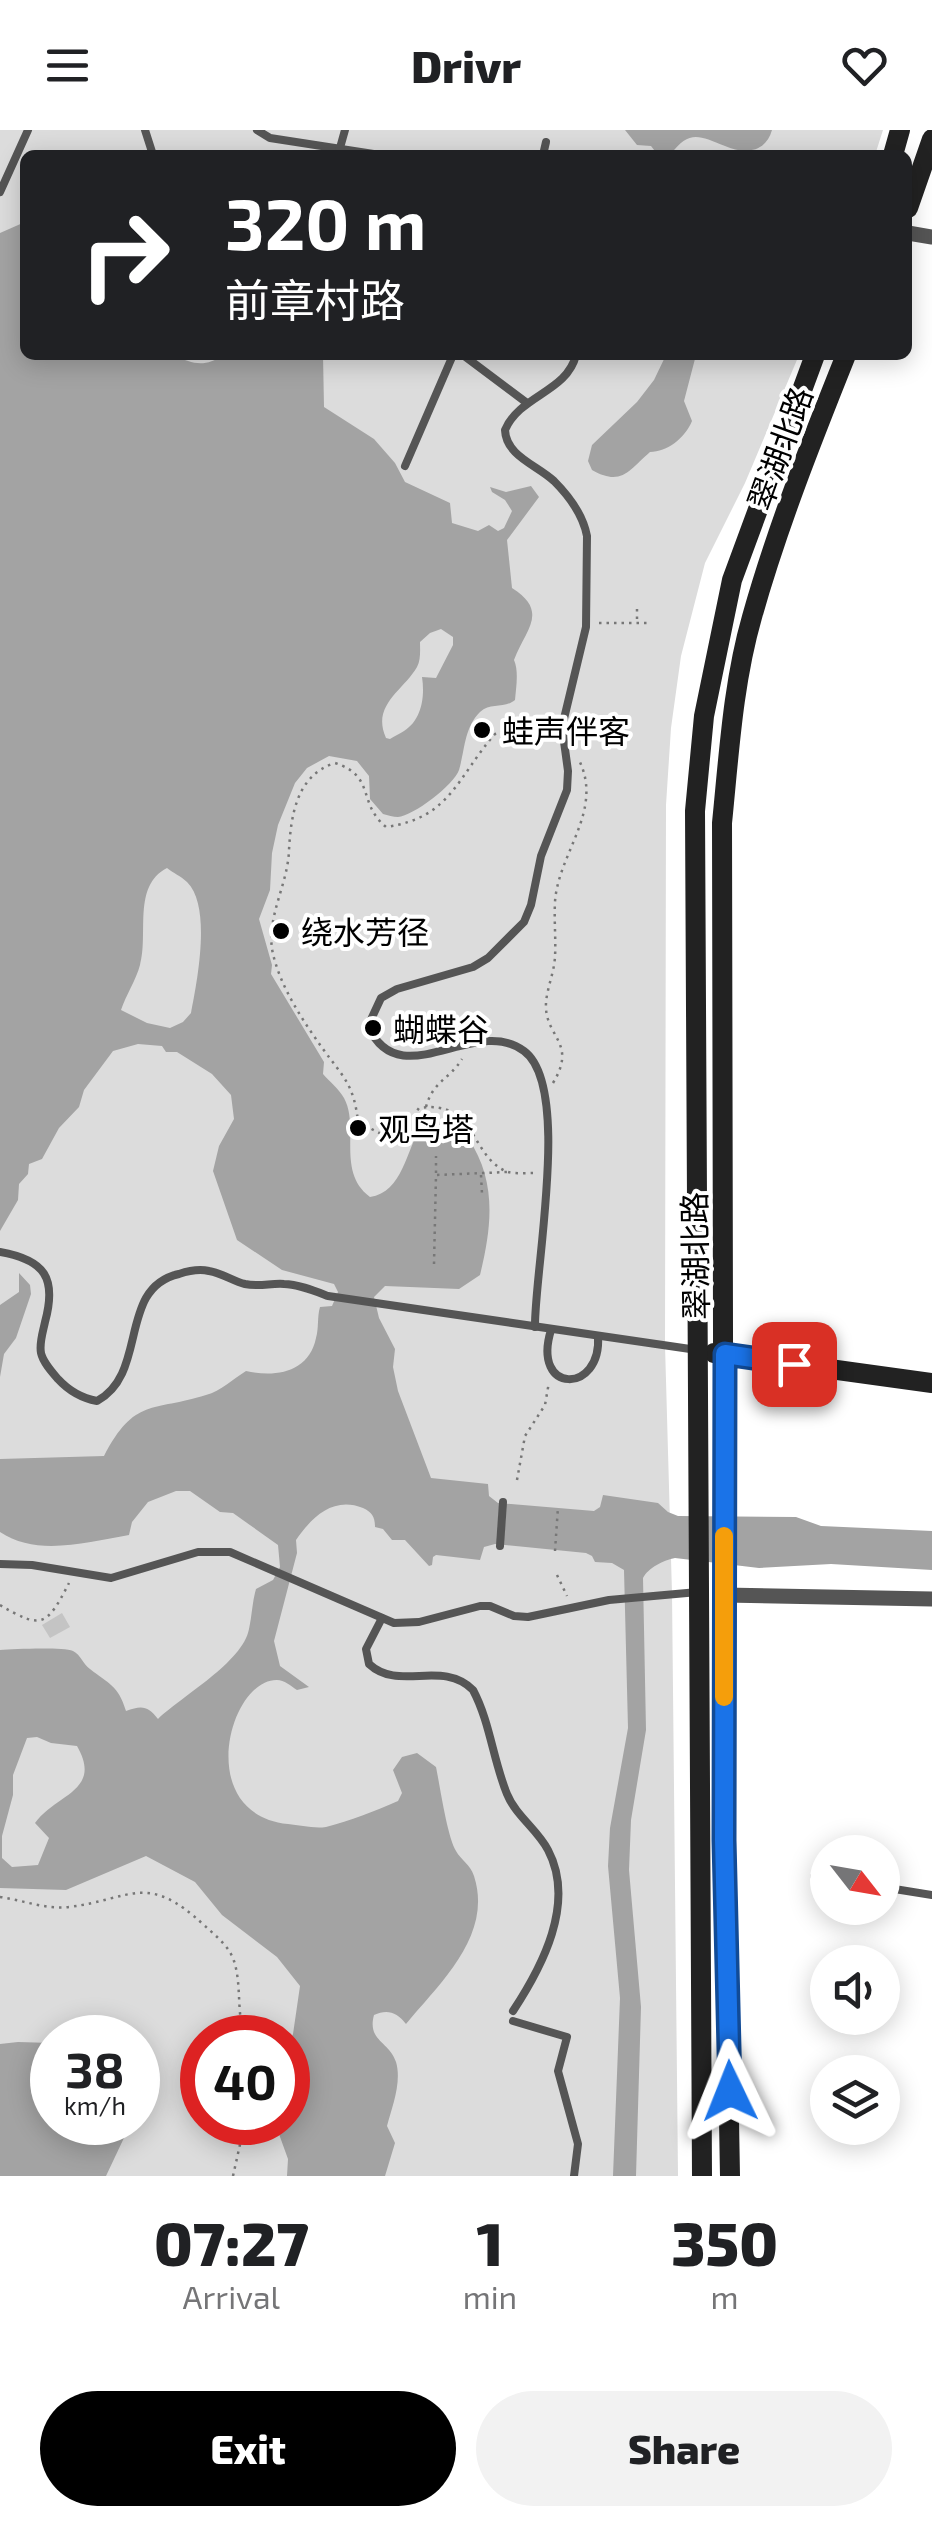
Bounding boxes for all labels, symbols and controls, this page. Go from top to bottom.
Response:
icon: menu [40,38,95,93]
text: Drivr [411,38,521,92]
icon: heart [837,38,892,93]
text: 320 m [225,180,426,264]
icon: right [60,190,190,320]
text: 前章村路 [225,272,405,326]
street label: 翠湖北路 [739,381,819,515]
place label: 蛙声伴客 [502,711,630,749]
marker: 蛙声伴客 [471,719,493,741]
place label: 绕水芳径 [301,912,429,950]
marker: 绕水芳径 [270,920,292,942]
place label: 蝴蝶谷 [393,1009,489,1047]
marker: 蝴蝶谷 [362,1017,384,1039]
place label: 观鸟塔 [378,1109,474,1147]
marker: 观鸟塔 [347,1117,369,1139]
street label: 翠湖北路 [674,1192,714,1320]
pin [752,1322,837,1407]
icon: arrive [767,1337,822,1392]
north arrow [810,1835,900,1925]
map controls [810,1835,900,2145]
button: sound [810,1945,900,2035]
speed limit sign: 40 [180,2015,310,2145]
text: 38 [65,2038,125,2098]
position arrow [678,2039,782,2143]
button: layers [810,2055,900,2145]
text: km/h [64,2090,126,2120]
text: 07:27 [154,2206,309,2278]
text: 1 [476,2206,503,2278]
text: 350 [671,2206,778,2278]
text: Arrival [183,2277,280,2315]
text: min [463,2277,517,2315]
text: m [711,2277,739,2315]
button: Exit [40,2391,456,2506]
button: Share [476,2391,892,2506]

